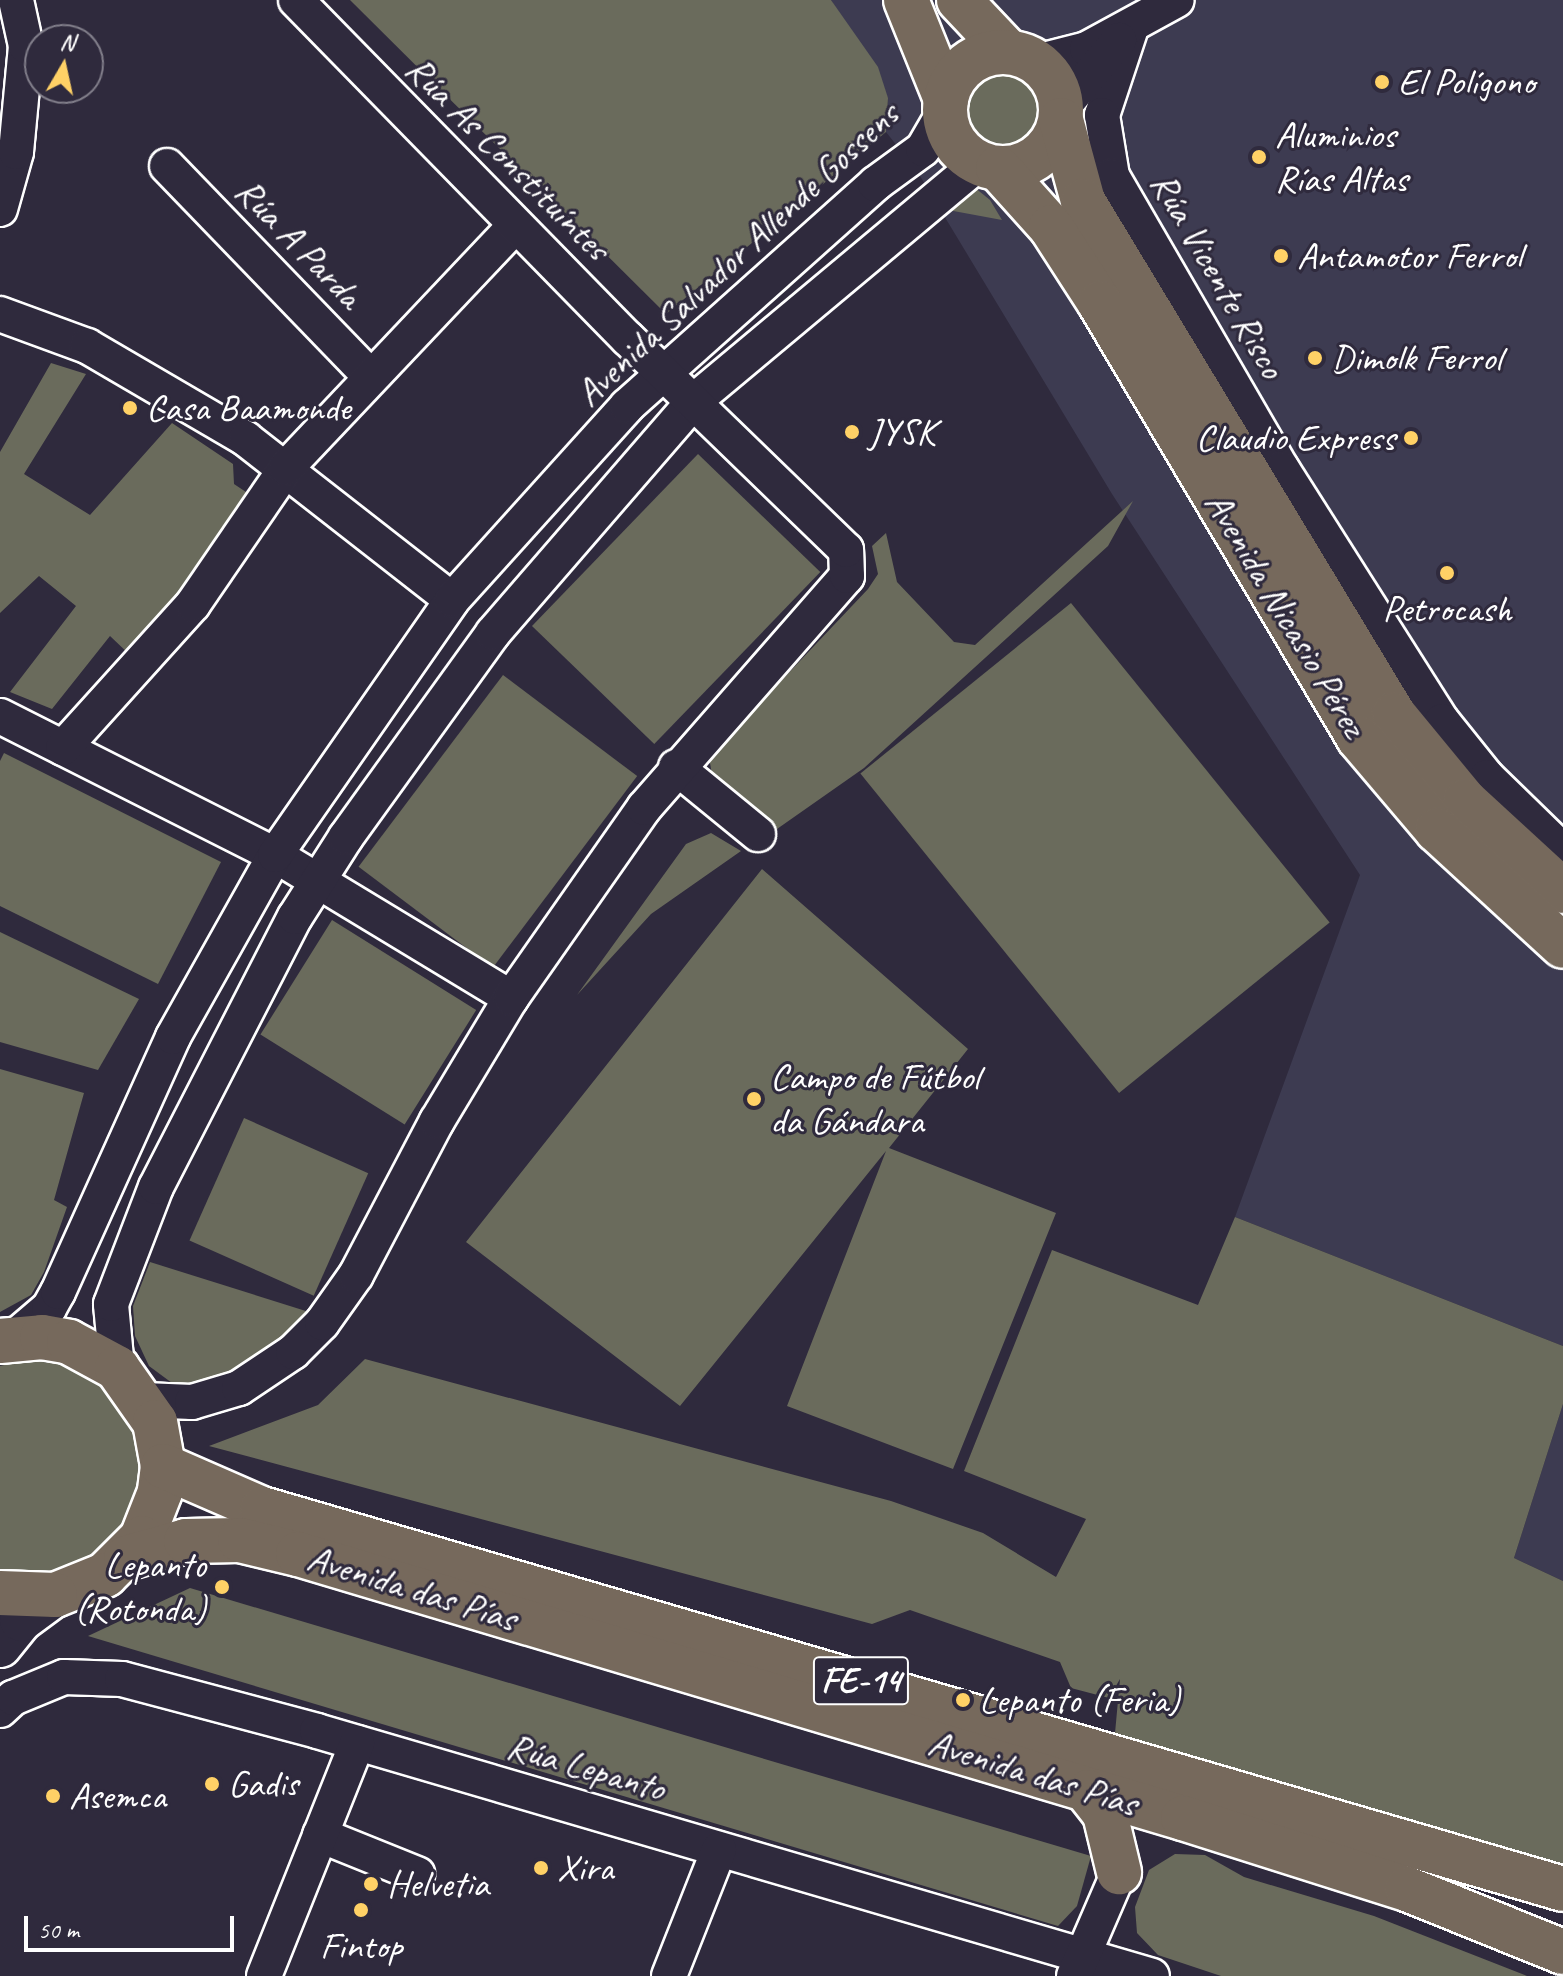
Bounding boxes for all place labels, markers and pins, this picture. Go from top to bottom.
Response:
place label: El Polígono [1398,59,1535,105]
marker: El Polígono [1373,73,1391,91]
place label: Aluminios Rías Altas [1275,112,1409,202]
marker: Aluminios Rías Altas [1250,148,1268,166]
place label: Antamotor Ferrol [1297,233,1522,279]
marker: Antamotor Ferrol [1272,247,1290,265]
place label: Dimolk Ferrol [1331,335,1501,381]
marker: Dimolk Ferrol [1306,349,1324,367]
place label: Casa Baamonde [146,385,349,431]
marker: Casa Baamonde [121,399,139,417]
place label: JYSK [868,409,935,455]
place label: Claudio Express [1195,415,1395,461]
marker: JYSK [843,423,861,441]
marker: Claudio Express [1402,429,1420,447]
marker: Petrocash [1438,564,1456,582]
place label: Petrocash [1383,586,1511,632]
place label: Campo de Fútbol da Gándara [770,1054,980,1144]
marker: Campo de Fútbol da Gándara [745,1090,763,1108]
place label: Lepanto (Rotonda) [74,1542,206,1632]
marker: Lepanto (Rotonda) [213,1578,231,1596]
place label: Lepanto (Feria) [979,1677,1180,1723]
marker: Lepanto (Feria) [954,1691,972,1709]
place label: Gadis [228,1761,298,1807]
place label: Asemca [69,1773,166,1819]
marker: Gadis [203,1775,221,1793]
marker: Asemca [44,1787,62,1805]
place label: Xira [557,1845,613,1891]
marker: Xira [532,1859,550,1877]
place label: Helvetia [387,1861,489,1907]
marker: Helvetia [362,1875,380,1893]
marker: Fintop [352,1901,370,1919]
place label: Fintop [320,1923,402,1969]

